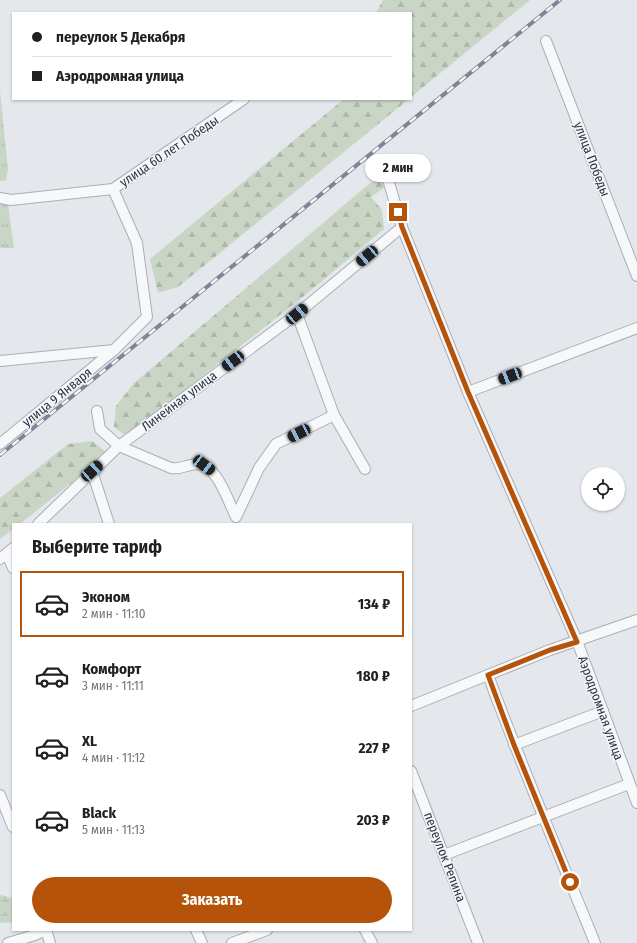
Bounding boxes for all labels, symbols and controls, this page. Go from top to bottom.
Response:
text: переулок 5 Декабря [56,28,185,46]
text: Аэродромная улица [56,67,184,85]
street label: улица 60 лет Победы [117,112,221,190]
street label: улица Победы [571,120,613,198]
callout: 2 мин [365,154,431,182]
text: 2 мин [383,160,413,175]
route end [389,203,407,221]
car [354,244,380,268]
car [284,302,310,326]
car [220,349,246,373]
street label: улица 9 Января [19,364,95,430]
car [497,366,523,386]
street label: Линейная улица [138,368,220,434]
car [286,422,312,444]
car [191,453,217,477]
car [79,459,105,483]
map controls [581,467,625,511]
button: locate [581,467,625,511]
text: Выберите тариф [32,536,162,558]
icon: car [34,586,70,622]
text: Эконом [82,588,130,606]
text: 134 ₽ [358,595,390,613]
text: 2 мин · 11:10 [82,606,146,621]
street label: Аэродромная улица [575,654,627,762]
icon: car [34,658,70,694]
text: Комфорт [82,660,141,678]
text: 180 ₽ [356,667,390,685]
text: 3 мин · 11:11 [82,678,144,693]
icon: car [34,730,70,766]
text: XL [82,732,97,750]
text: 227 ₽ [359,739,390,757]
text: 4 мин · 11:12 [82,750,145,765]
icon: car [34,802,70,838]
text: Black [82,804,116,822]
street label: переулок Репина [421,810,469,904]
text: 203 ₽ [357,811,390,829]
text: 5 мин · 11:13 [82,822,145,837]
route start [561,873,579,891]
button: Заказать [32,877,392,923]

